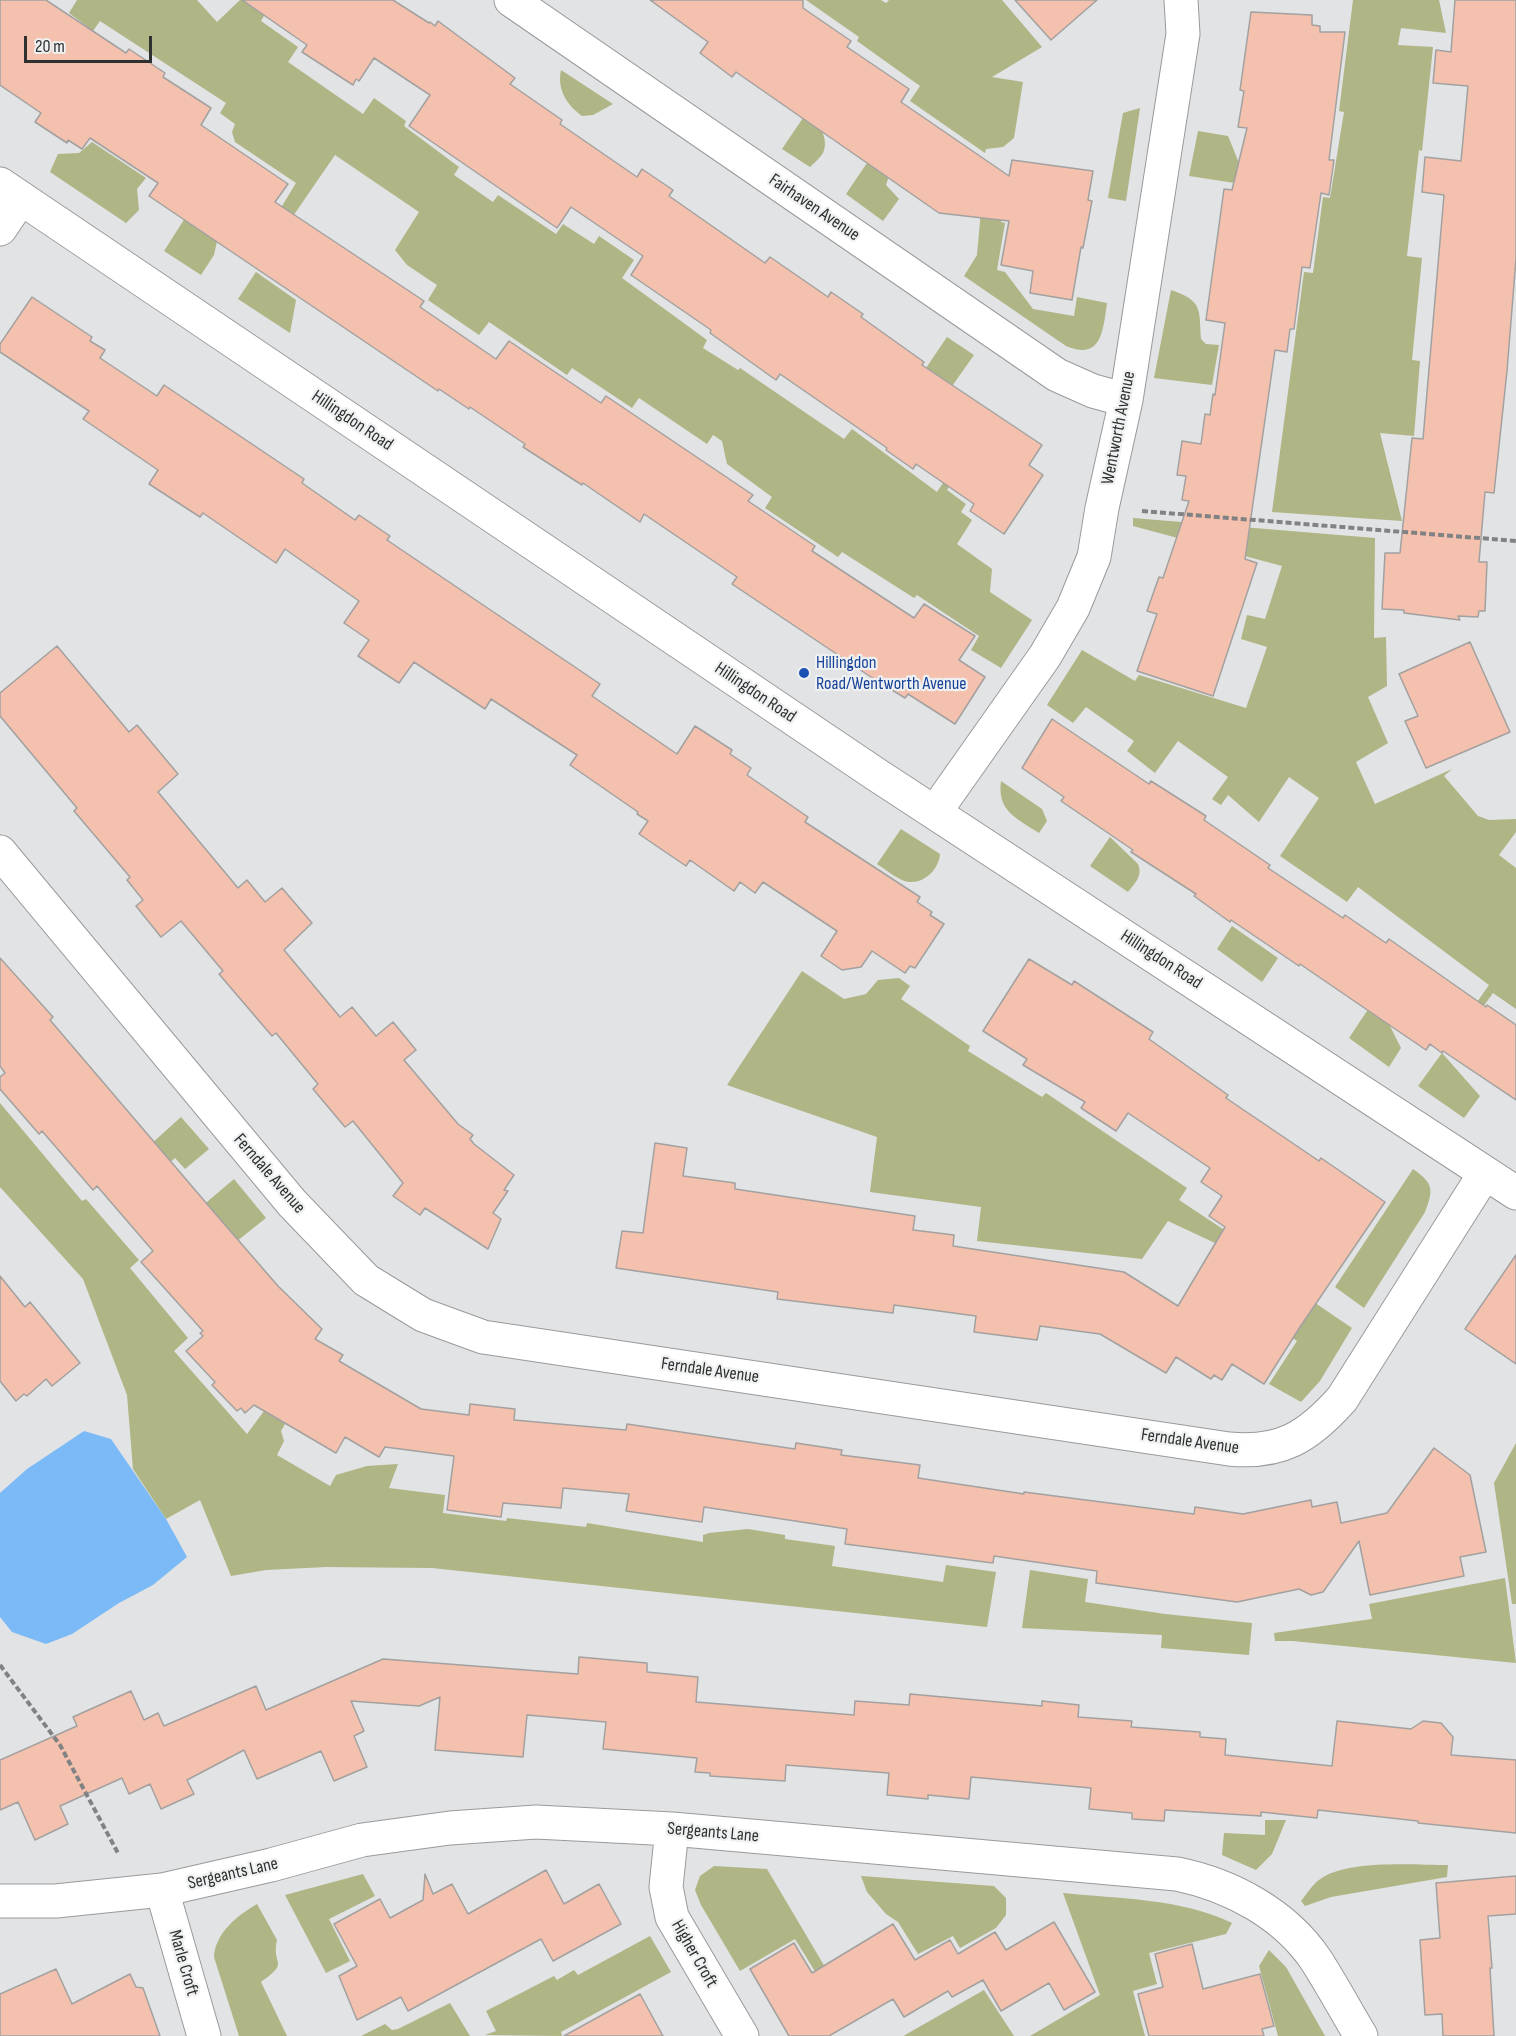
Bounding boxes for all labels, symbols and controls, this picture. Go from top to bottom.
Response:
scale bar [27,24,154,62]
text: 20 m [35,36,65,57]
street label: Fairhaven Avenue [764,170,864,246]
street label: Wentworth Avenue [1097,370,1141,486]
street label: Hillingdon Road [307,386,397,456]
place label: Hillingdon Road/Wentworth Avenue [816,652,967,694]
street label: Hillingdon Road [710,658,800,728]
marker: Hillingdon Road/Wentworth Avenue [797,666,811,680]
street label: Hillingdon Road [1116,926,1206,994]
street label: Ferndale Avenue [229,1130,309,1218]
street label: Ferndale Avenue [660,1353,760,1389]
street label: Ferndale Avenue [1140,1424,1240,1460]
street label: Sergeants Lane [666,1818,760,1848]
street label: Sergeants Lane [186,1853,280,1895]
street label: Higher Croft [666,1916,722,1992]
street label: Marle Croft [163,1927,203,1999]

